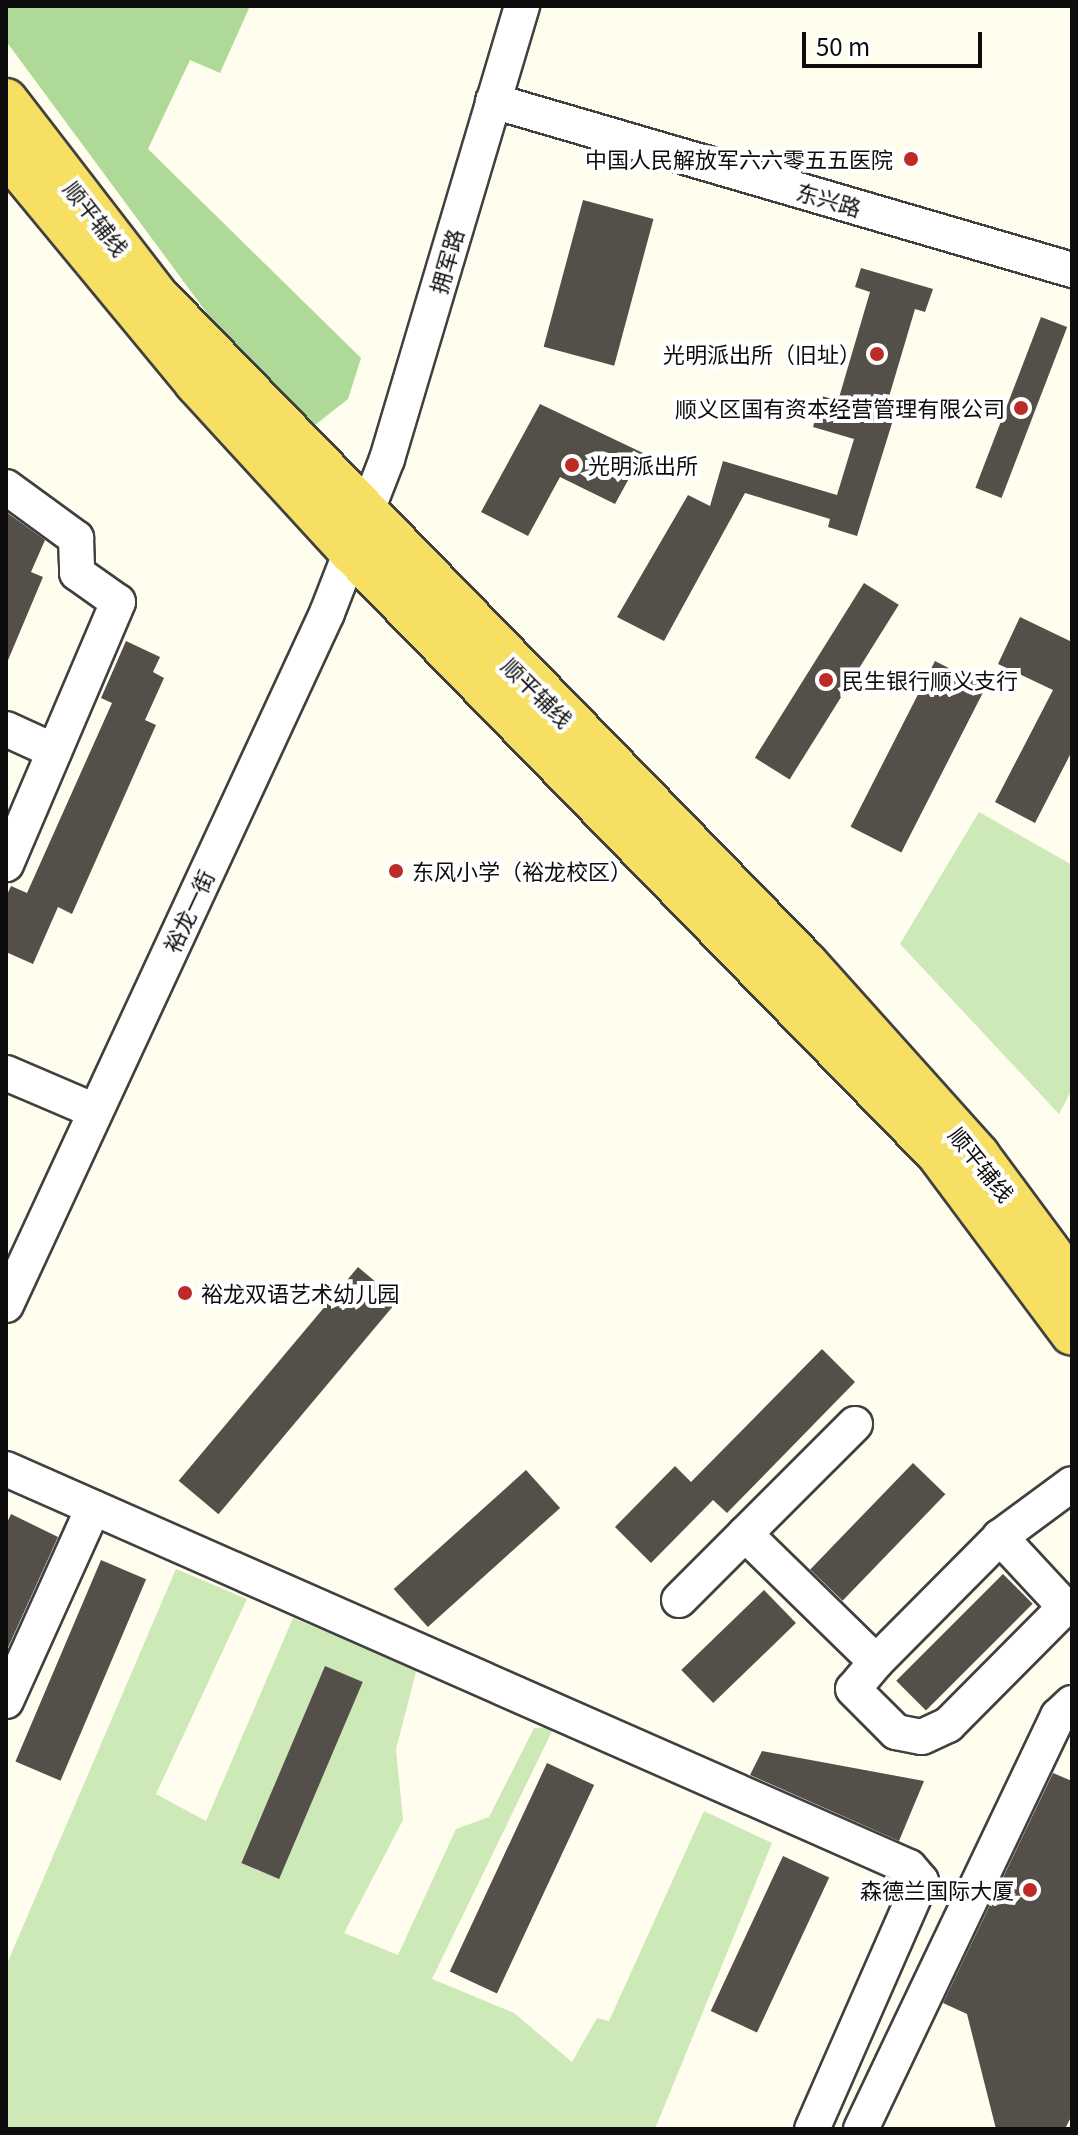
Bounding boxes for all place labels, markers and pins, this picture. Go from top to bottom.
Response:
place label: 中国人民解放军六六零五五医院 [585,146,893,172]
marker: 中国人民解放军六六零五五医院 [900,148,922,170]
place label: 光明派出所（旧址） [663,341,861,367]
marker: 光明派出所（旧址） [868,345,886,363]
place label: 顺义区国有资本经营管理有限公司 [675,395,1005,421]
marker: 顺义区国有资本经营管理有限公司 [1012,399,1030,417]
place label: 光明派出所 [588,452,698,478]
marker: 光明派出所 [563,456,581,474]
place label: 民生银行顺义支行 [842,667,1018,693]
marker: 民生银行顺义支行 [817,671,835,689]
place label: 东风小学（裕龙校区） [412,858,632,884]
marker: 东风小学（裕龙校区） [387,862,405,880]
place label: 裕龙双语艺术幼儿园 [201,1280,399,1306]
marker: 裕龙双语艺术幼儿园 [176,1284,194,1302]
place label: 森德兰国际大厦 [860,1877,1014,1903]
marker: 森德兰国际大厦 [1021,1881,1039,1899]

